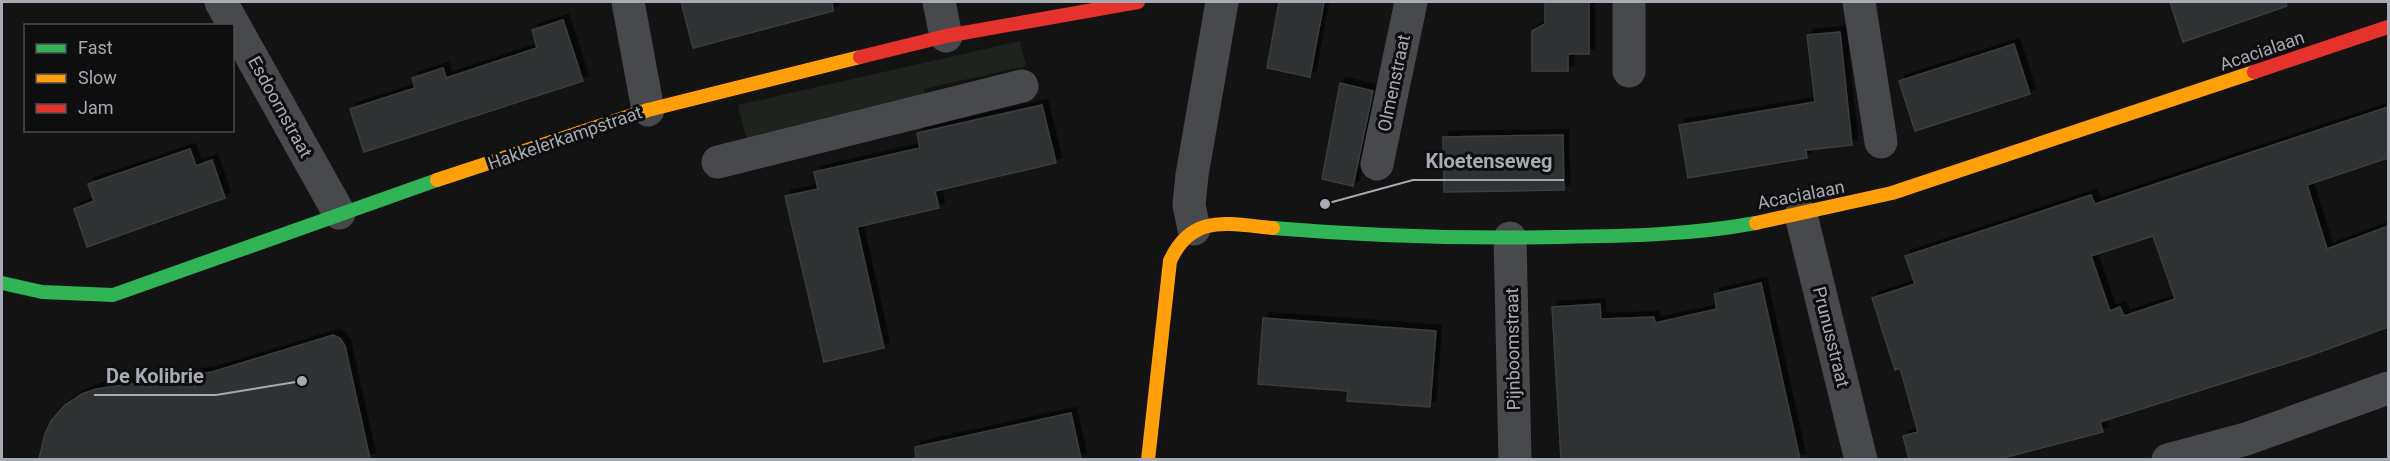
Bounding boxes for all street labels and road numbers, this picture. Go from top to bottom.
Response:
street label: Acacialaan [2217,26,2307,75]
street label: Olmenstraat [1373,32,1414,133]
street label: Esdoornstraat [244,52,317,161]
street label: Hakkelerkampstraat [485,101,645,174]
street label: Acacialaan [1755,176,1846,213]
street label: Prunusstraat [1809,284,1854,389]
street label: Pijnboomstraat [1501,287,1524,411]

